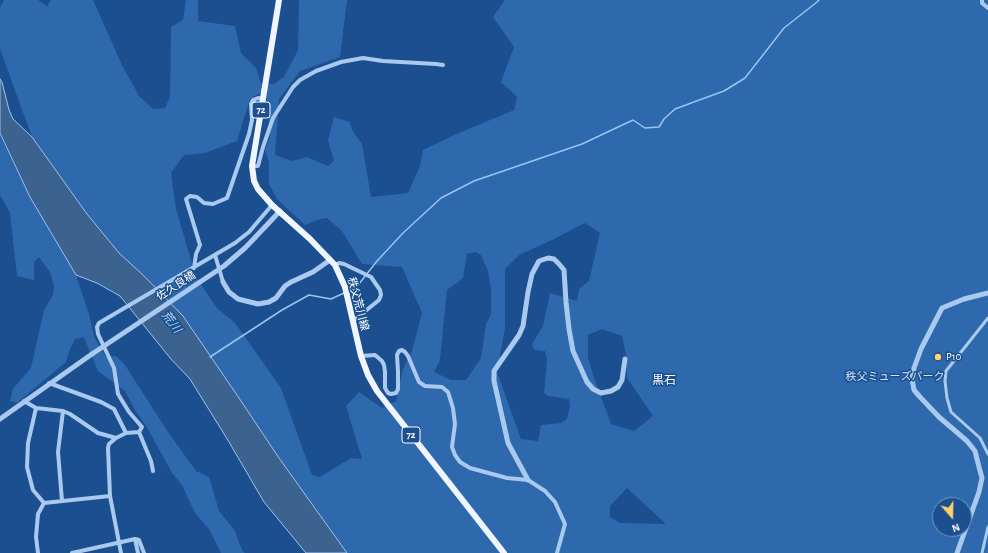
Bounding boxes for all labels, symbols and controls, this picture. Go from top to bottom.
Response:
road number: 72 [252,102,270,118]
street label: 佐久良橋 [154,268,198,304]
street label: 秩父荒川線 [345,276,371,332]
water label: 荒川 [158,308,184,336]
place label: P10 [946,350,961,364]
marker: P10 [933,352,943,362]
park label: 秩父ミューズパーク [846,370,944,384]
district label: 黒石 [652,373,676,387]
road number: 72 [402,427,420,443]
north arrow [932,497,972,537]
text: N [950,521,961,534]

